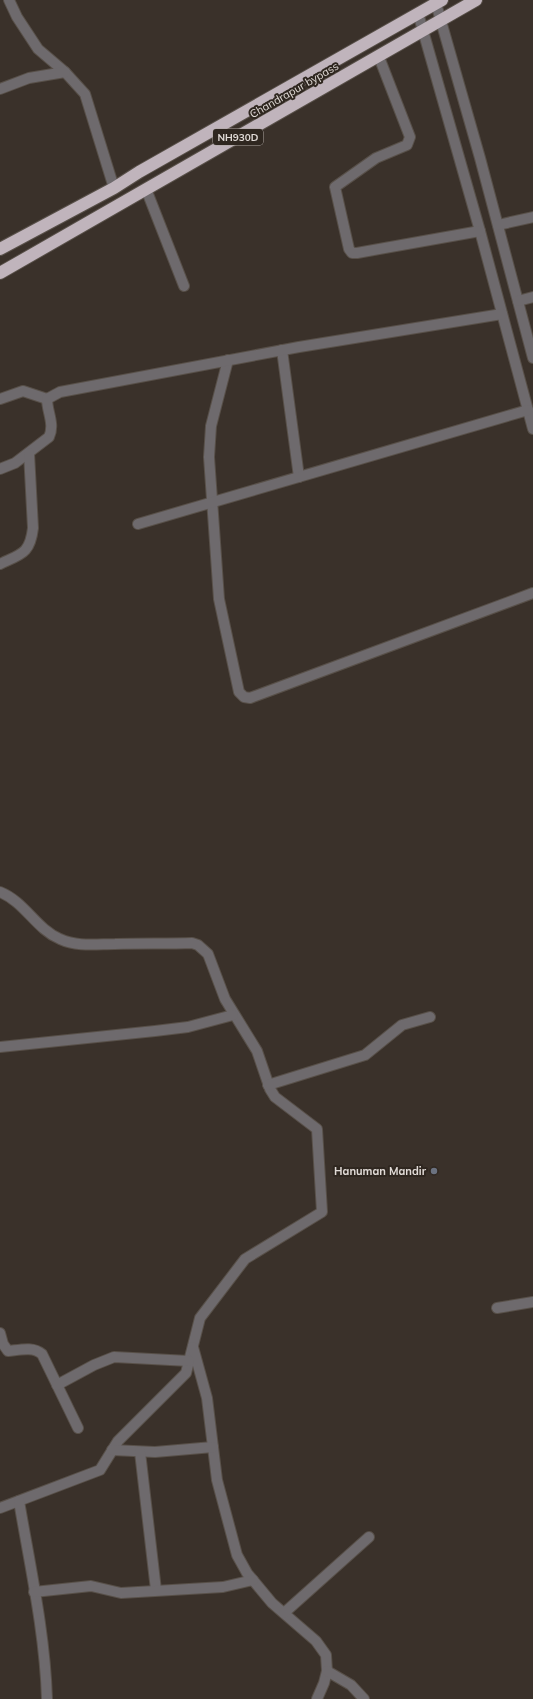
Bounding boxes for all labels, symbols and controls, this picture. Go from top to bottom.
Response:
street label: Chandrapur bypass [247,59,341,121]
road number: NH930D [213,129,263,145]
place label: Hanuman Mandir [334,1164,427,1178]
marker: Hanuman Mandir [429,1166,439,1176]

